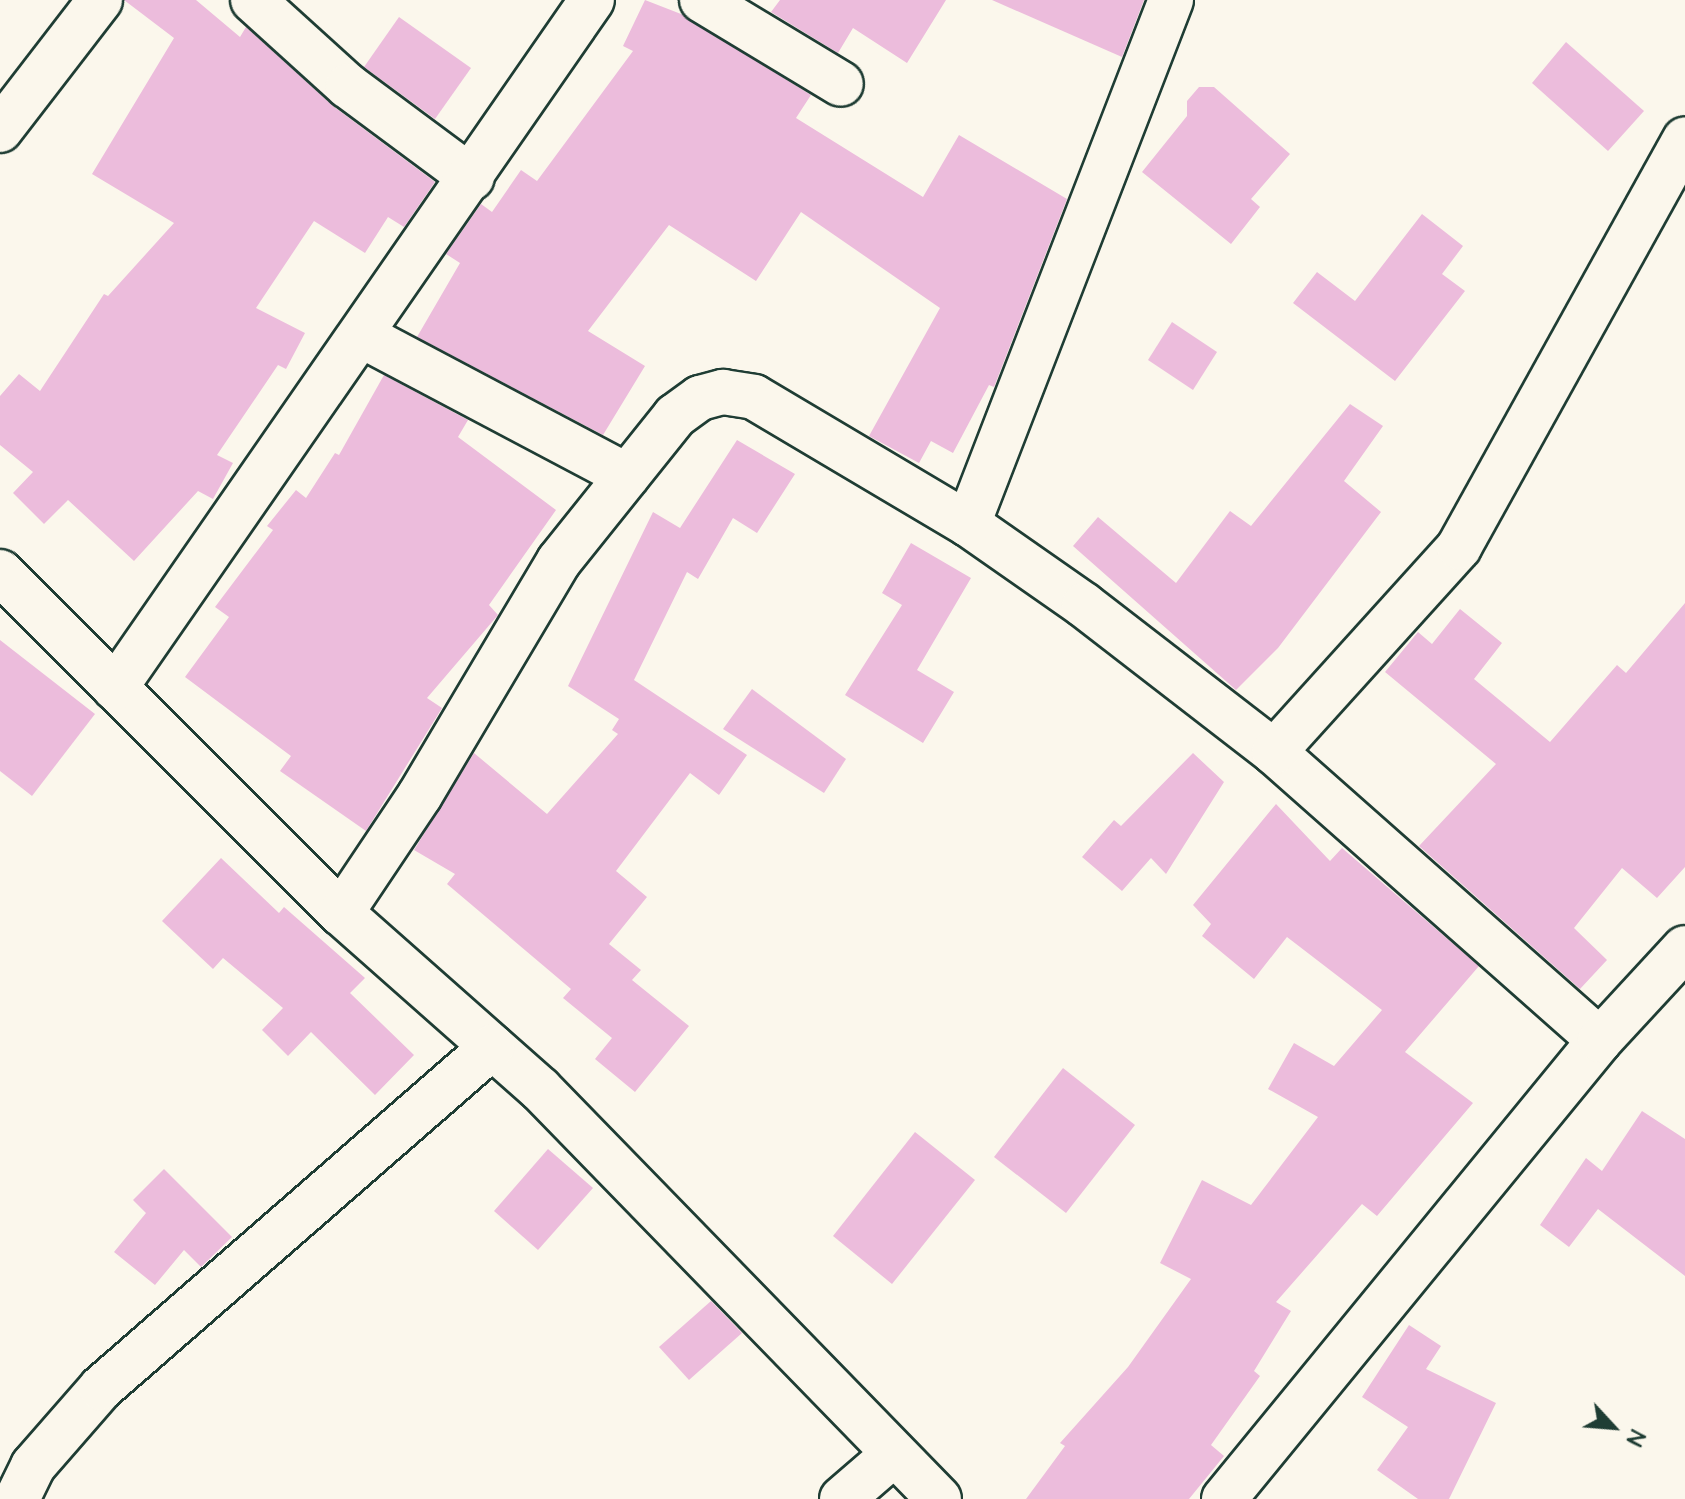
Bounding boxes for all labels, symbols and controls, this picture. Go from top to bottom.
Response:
north arrow [1573,1387,1653,1467]
text: N [1618,1425,1652,1451]

